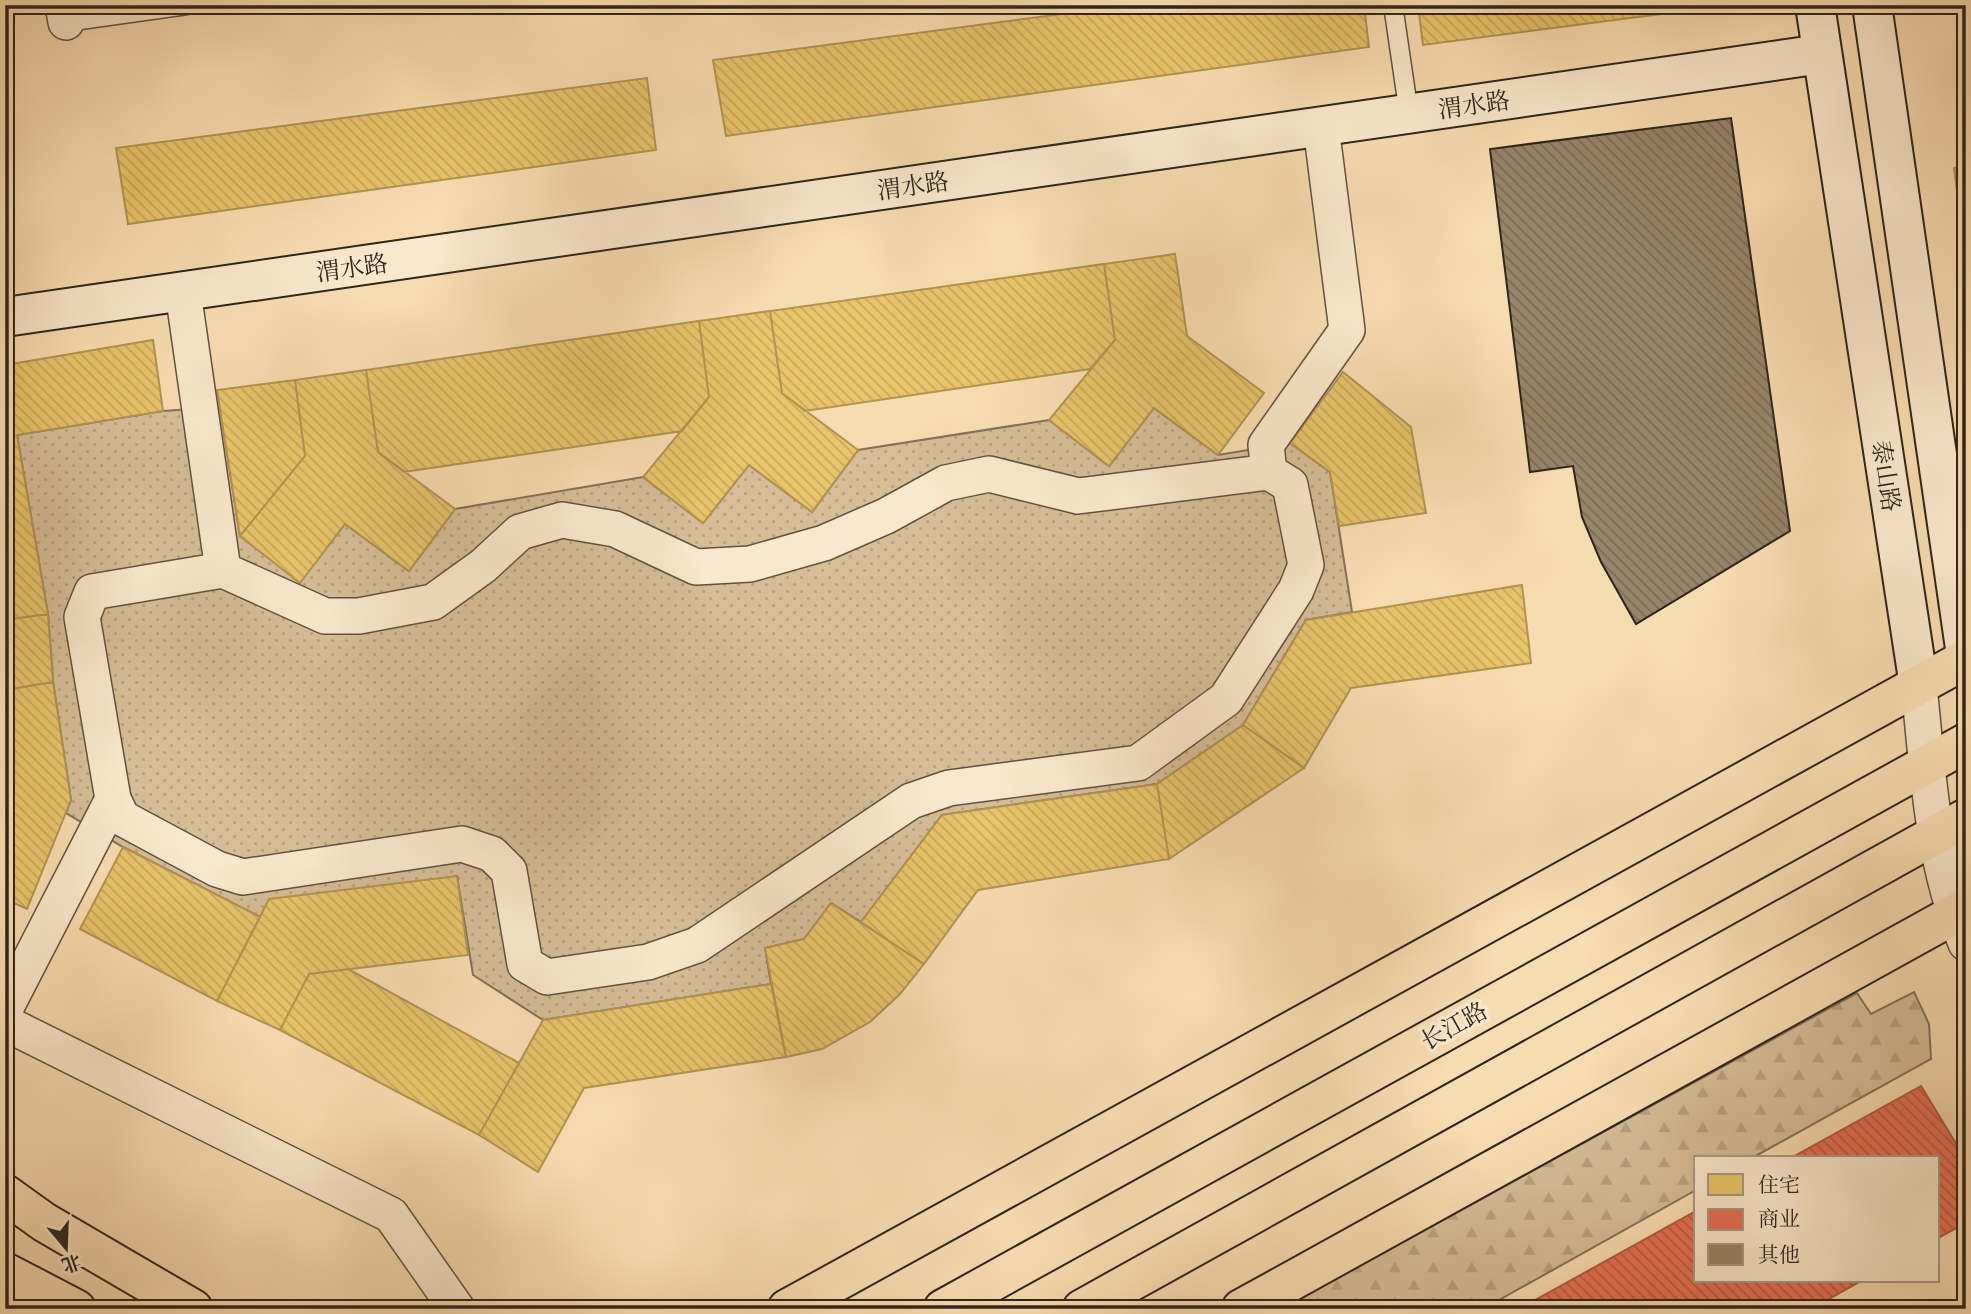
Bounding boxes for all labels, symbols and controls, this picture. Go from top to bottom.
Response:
street label: 渭水路 [1436,82,1512,127]
street label: 渭水路 [875,163,951,208]
street label: 渭水路 [314,245,390,290]
street label: 泰山路 [1864,438,1909,514]
street label: 长江路 [1414,993,1494,1058]
legend [1694,1156,1940,1282]
text: 住宅 [1758,1169,1800,1200]
text: 商业 [1758,1203,1800,1234]
north arrow [32,1212,102,1282]
text: 其他 [1758,1239,1800,1270]
text: 北 [58,1248,85,1280]

